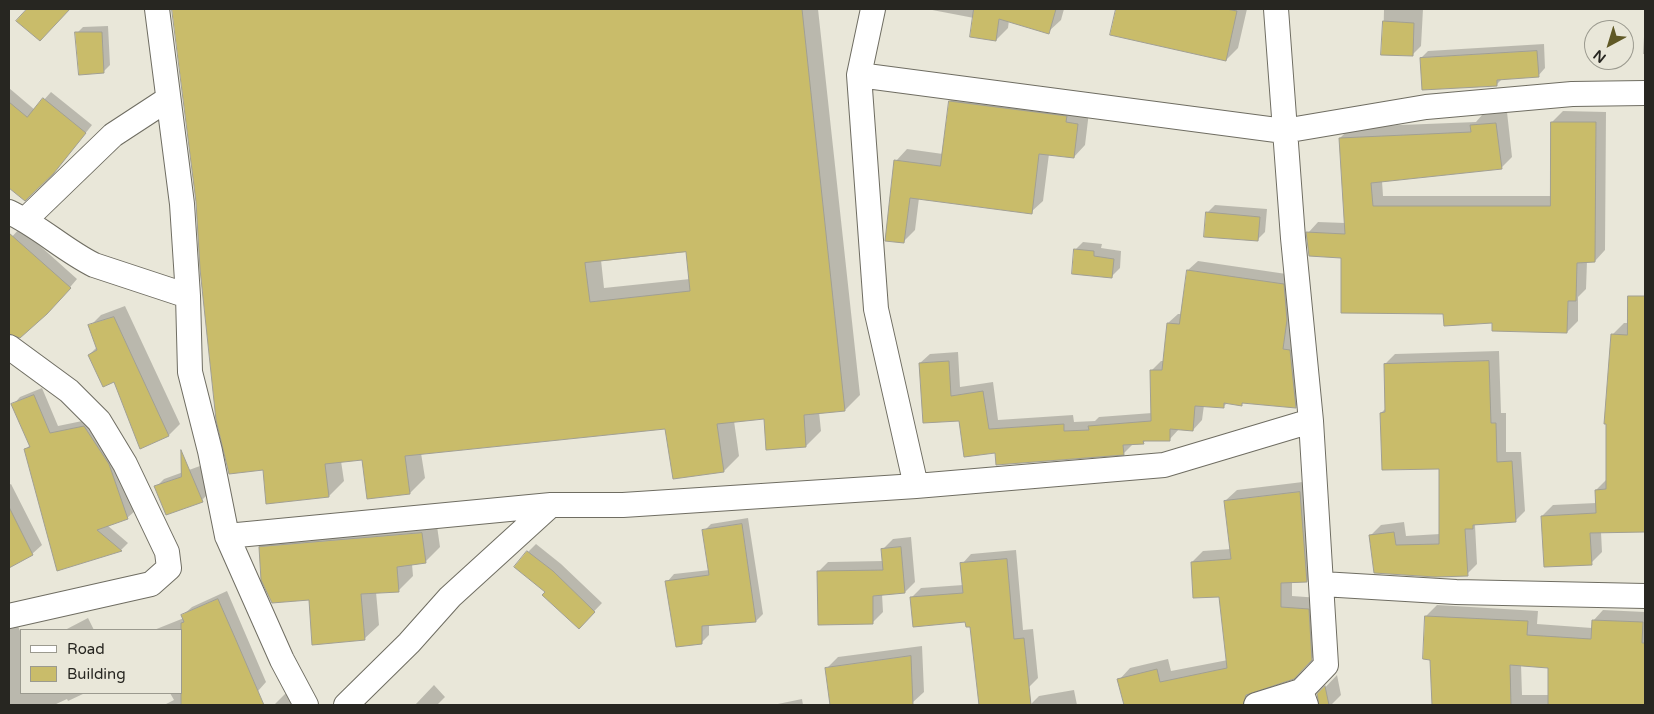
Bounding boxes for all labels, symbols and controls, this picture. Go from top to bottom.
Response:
north arrow [1584,20,1634,70]
text: N [1590,46,1610,66]
legend [20,629,182,694]
text: Road [67,640,105,658]
text: Building [67,665,126,683]

